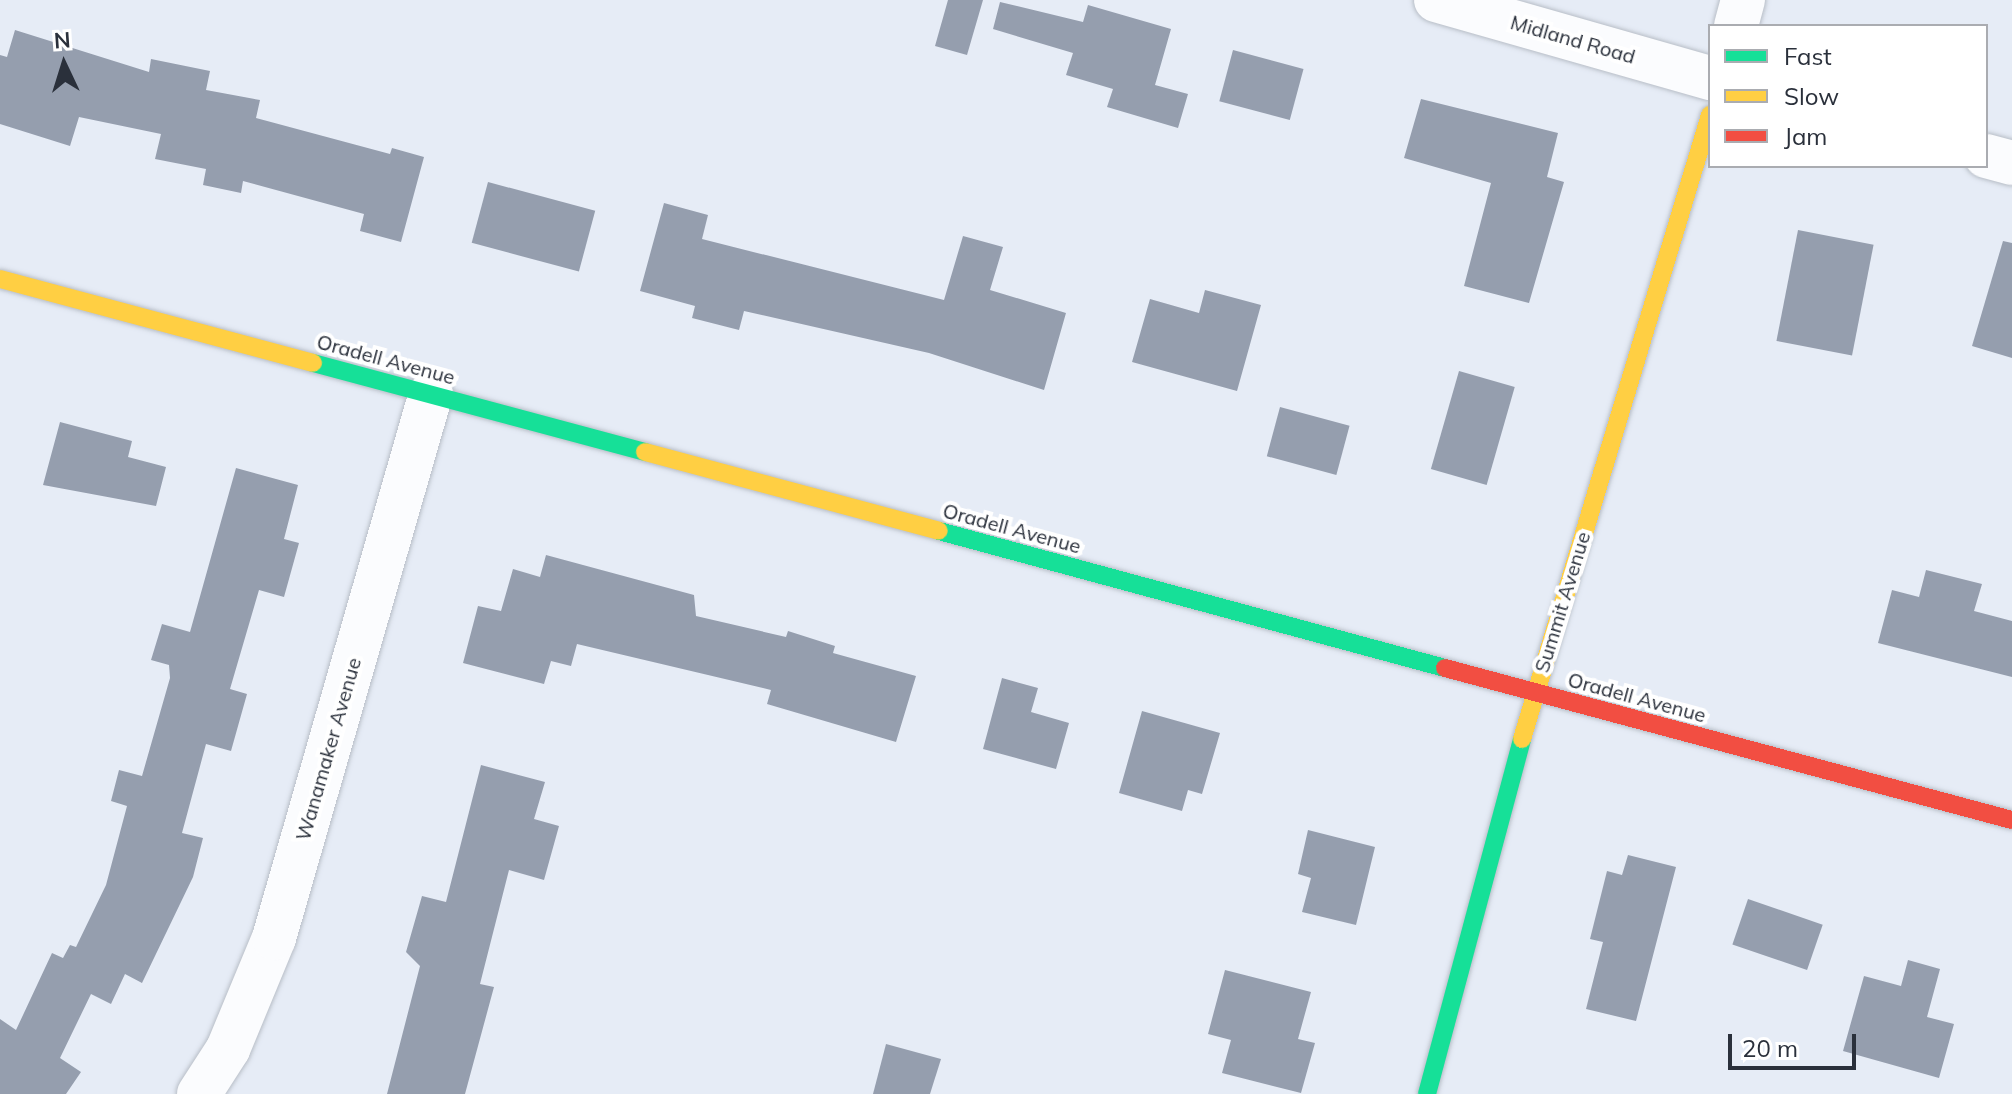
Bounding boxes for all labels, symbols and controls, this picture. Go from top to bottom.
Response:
street label: Midland Road [1508,10,1638,68]
north arrow [24,24,104,104]
legend [1708,24,1988,168]
text: N [53,26,72,55]
text: Fast [1784,41,1832,71]
text: Slow [1784,81,1839,111]
text: Jam [1784,121,1827,151]
street label: Oradell Avenue [314,329,458,389]
street label: Oradell Avenue [940,498,1084,558]
street label: Summit Avenue [1529,529,1595,675]
street label: Wanamaker Avenue [290,655,366,843]
street label: Oradell Avenue [1565,667,1709,727]
scale bar [1732,1018,1860,1068]
text: 20 m [1742,1033,1798,1063]

